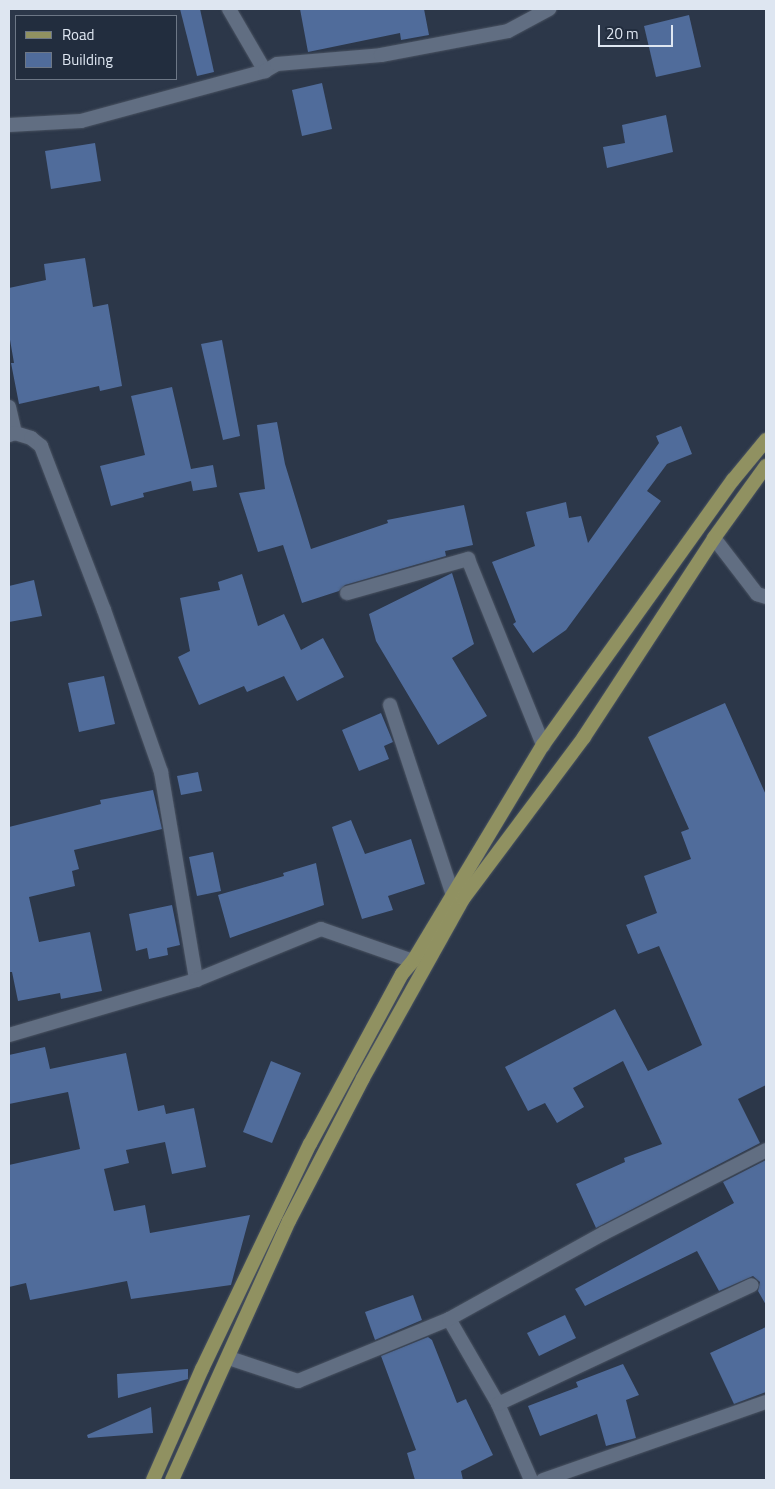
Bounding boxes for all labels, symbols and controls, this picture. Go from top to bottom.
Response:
legend [15,15,178,80]
scale bar [600,15,675,47]
text: 20 m [606,22,639,45]
text: Road [62,23,94,46]
text: Building [62,48,113,71]

